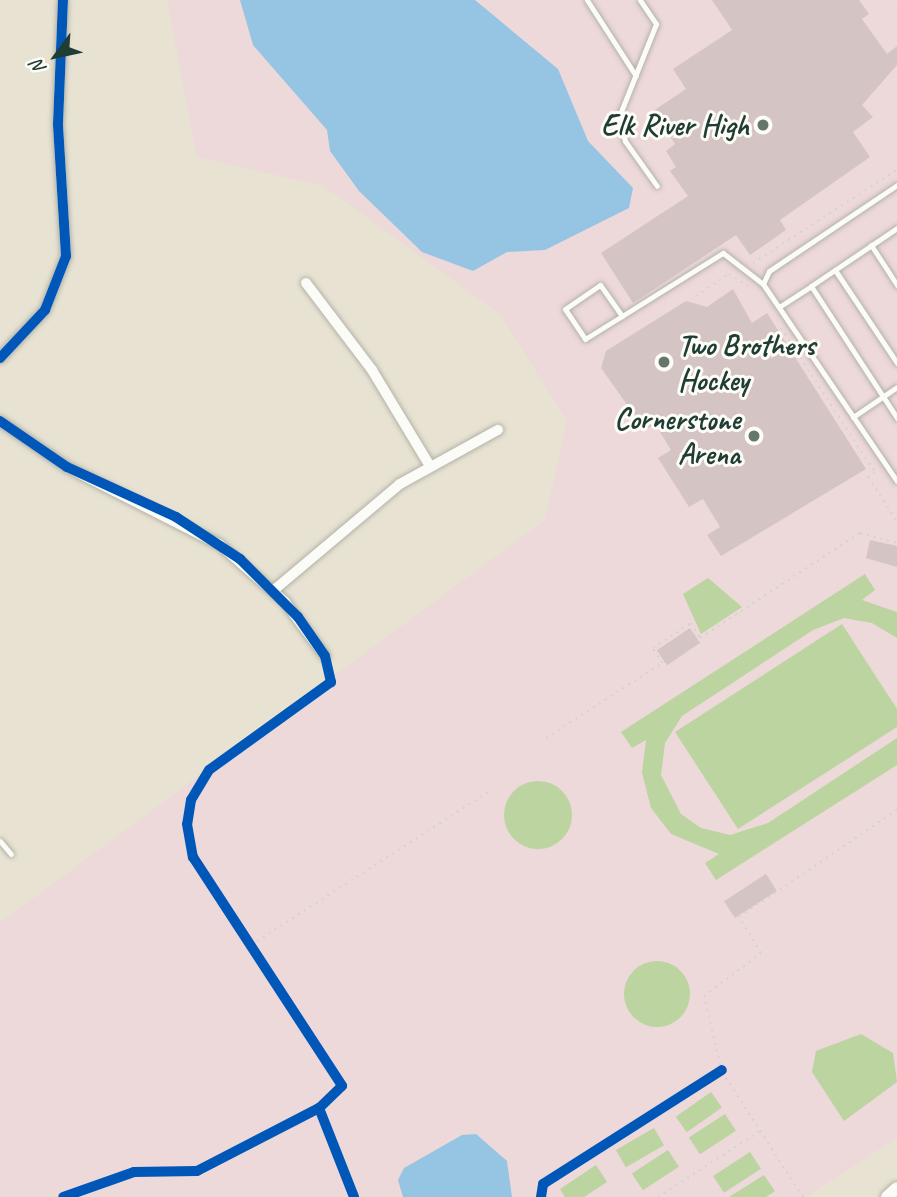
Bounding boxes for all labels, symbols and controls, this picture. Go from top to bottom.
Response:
north arrow [21,21,91,91]
text: N [25,56,52,79]
place label: Elk River High [600,107,749,143]
marker: Elk River High [755,117,771,133]
place label: Two Brothers Hockey [678,327,815,398]
marker: Two Brothers Hockey [656,354,672,370]
place label: Cornerstone Arena [614,401,740,471]
marker: Cornerstone Arena [746,428,762,444]

